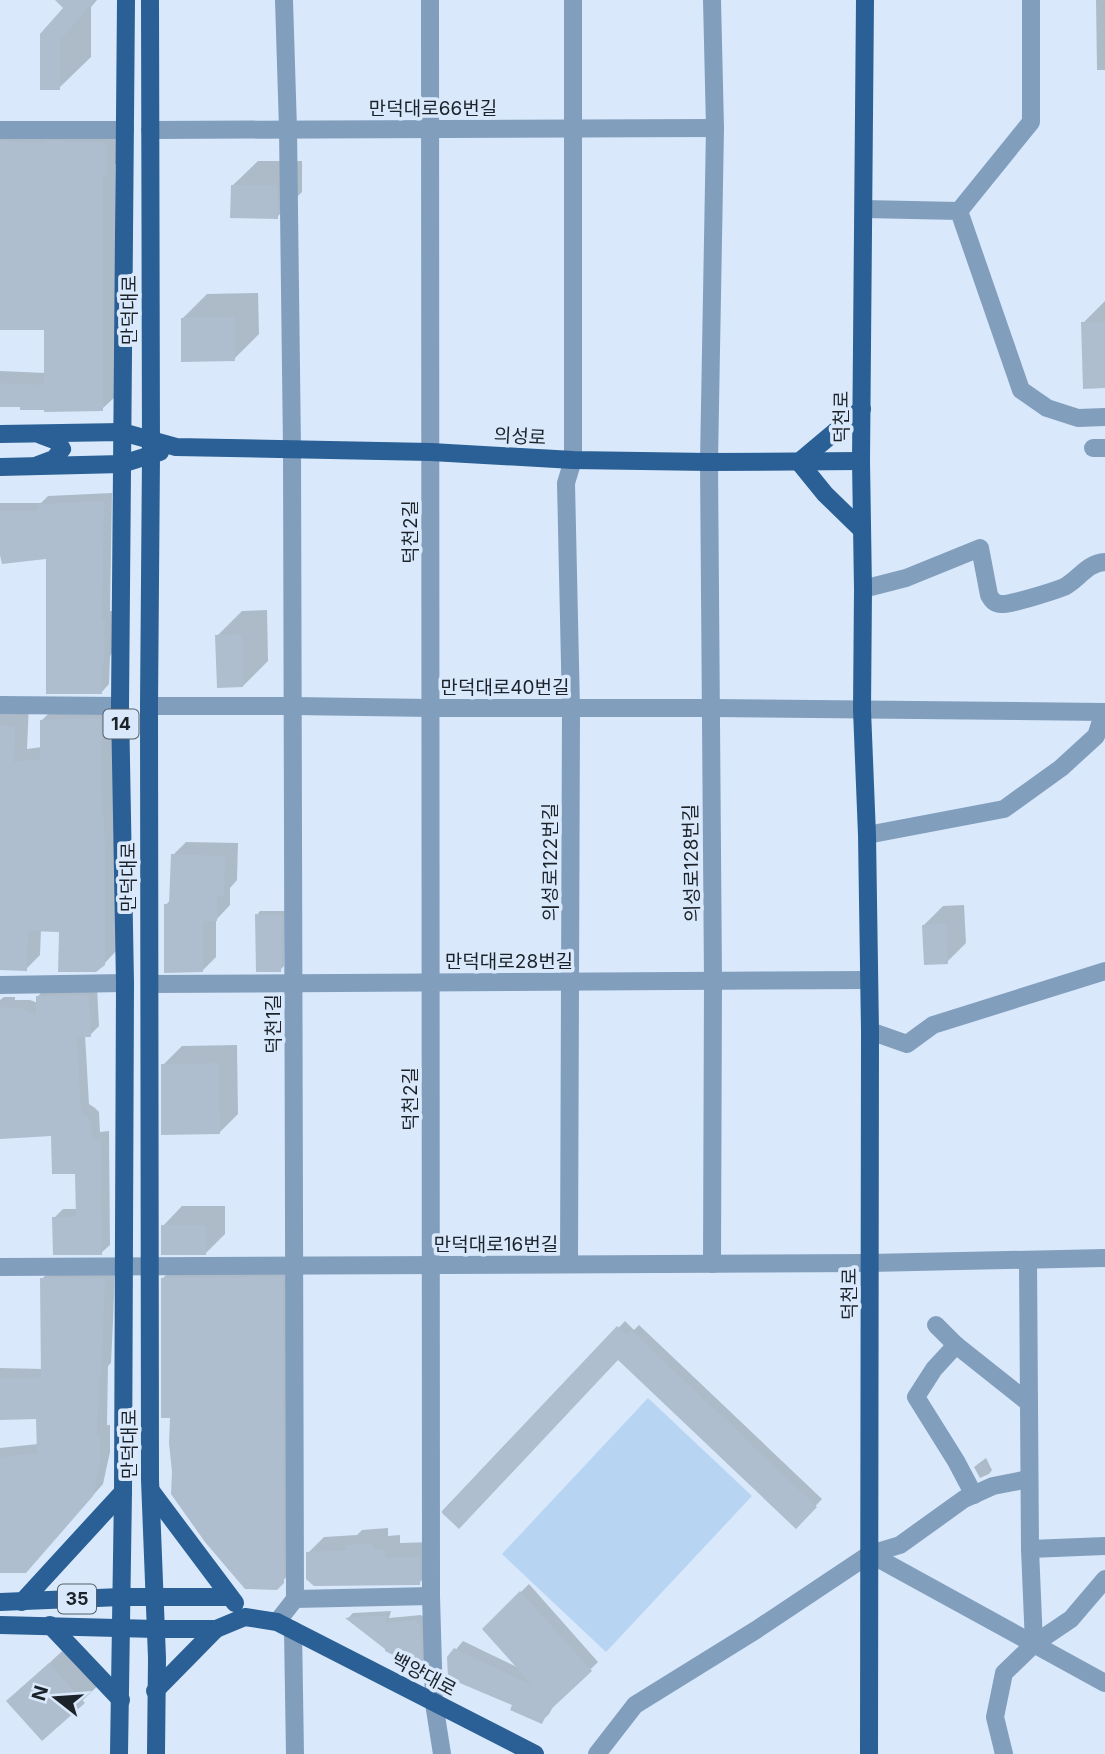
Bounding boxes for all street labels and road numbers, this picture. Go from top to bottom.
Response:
street label: 만덕대로66번길 [369,97,497,120]
street label: 만덕대로 [118,275,141,345]
street label: 덕천로 [830,391,853,443]
street label: 의성로 [493,424,547,449]
street label: 덕천2길 [399,500,422,564]
street label: 만덕대로40번길 [440,676,570,699]
road number: 14 [104,710,138,738]
street label: 의성로122번길 [539,803,562,921]
street label: 의성로128번길 [679,804,704,922]
street label: 만덕대로 [117,842,140,912]
street label: 만덕대로28번길 [445,950,573,973]
street label: 덕천1길 [262,994,285,1054]
street label: 덕천2길 [399,1067,422,1131]
street label: 만덕대로16번길 [434,1233,558,1256]
street label: 덕천로 [838,1268,861,1320]
street label: 만덕대로 [118,1409,141,1479]
road number: 35 [58,1584,96,1614]
street label: 백양대로 [387,1648,460,1701]

